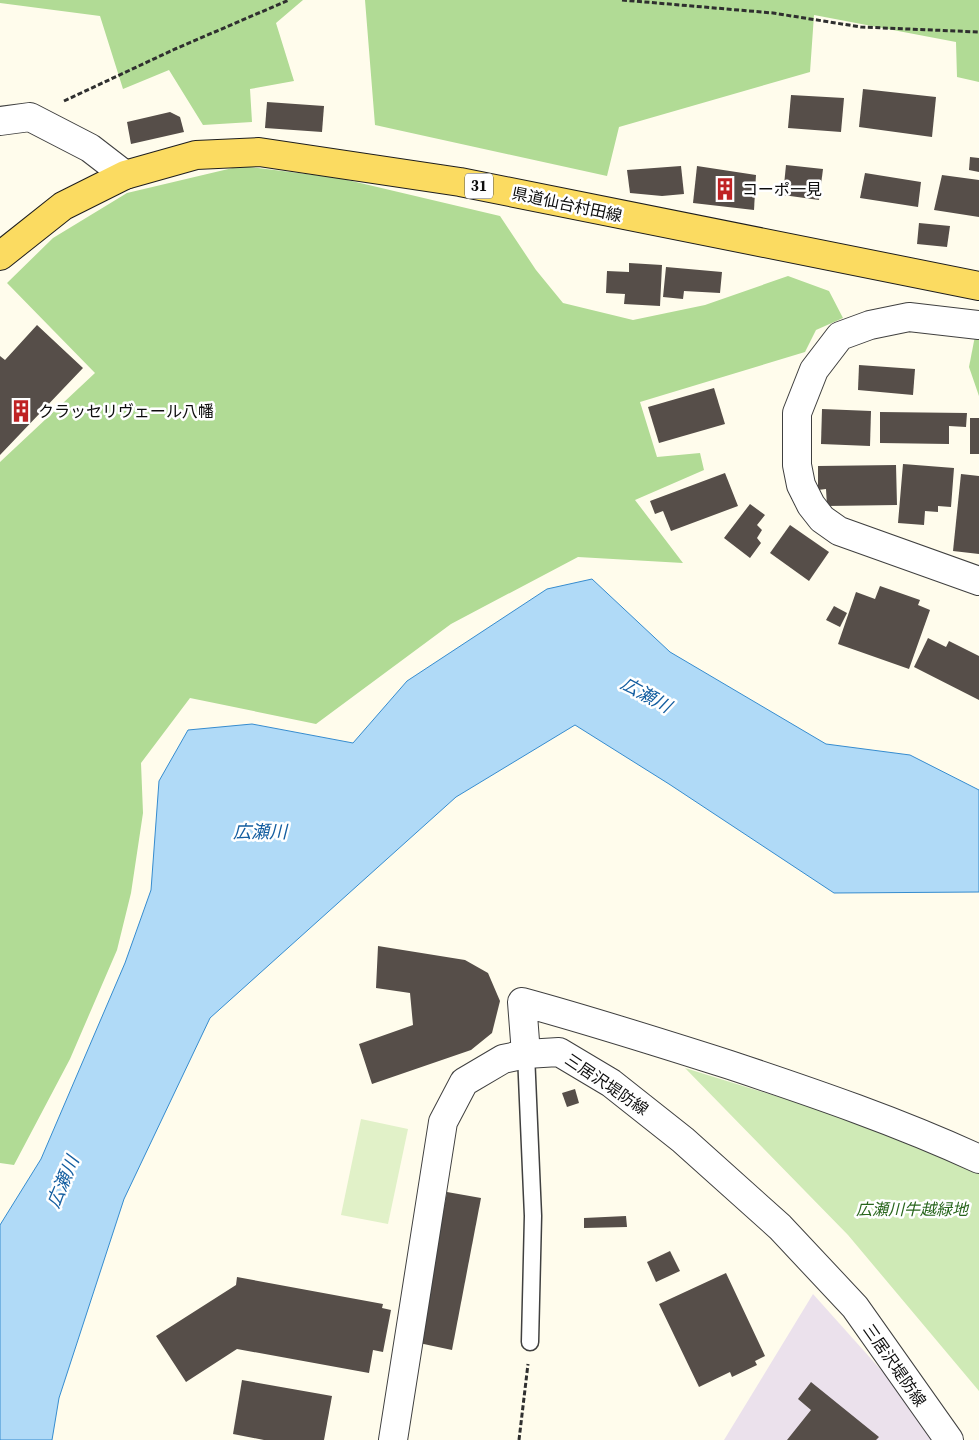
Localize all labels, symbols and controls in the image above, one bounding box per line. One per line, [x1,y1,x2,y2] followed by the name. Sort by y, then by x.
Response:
[465,174,493,198] road number: 31
[712,176,738,202] building icon: コーポ一見
[742,178,822,200] place label: コーポ一見
[510,182,624,226] street label: 県道仙台村田線
[8,398,34,424] building icon: クラッセリヴェール八幡
[38,400,214,422] place label: クラッセリヴェール八幡
[617,671,678,720] water label: 広瀬川
[233,819,289,844] water label: 広瀬川
[561,1048,653,1120] street label: 三居沢堤防線
[40,1150,85,1212] water label: 広瀬川
[856,1198,970,1220] park label: 広瀬川牛越緑地
[858,1319,932,1411] street label: 三居沢堤防線

